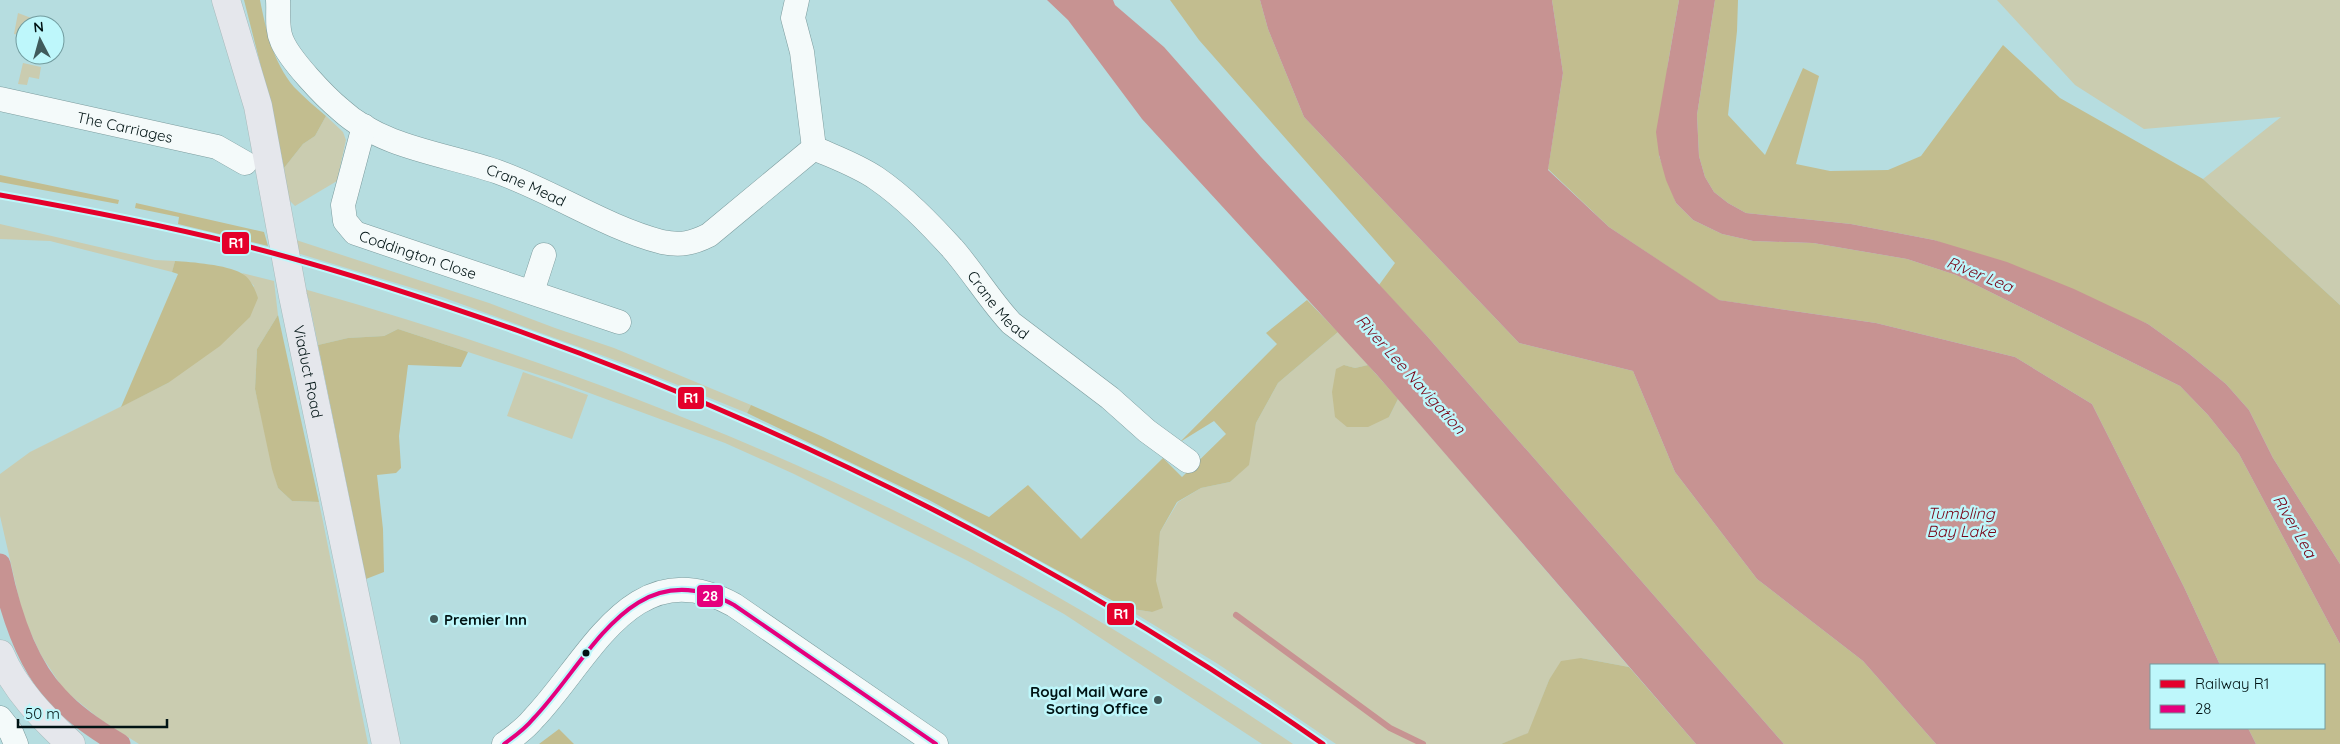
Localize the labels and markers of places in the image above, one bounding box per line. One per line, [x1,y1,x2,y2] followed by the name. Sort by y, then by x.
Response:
[444,610,527,629] place label: Premier Inn
[428,613,440,625] marker: Premier Inn
[581,648,591,658] unlabelled marker
[1030,682,1148,718] place label: Royal Mail Ware Sorting Office
[1152,694,1164,706] marker: Royal Mail Ware Sorting Office

